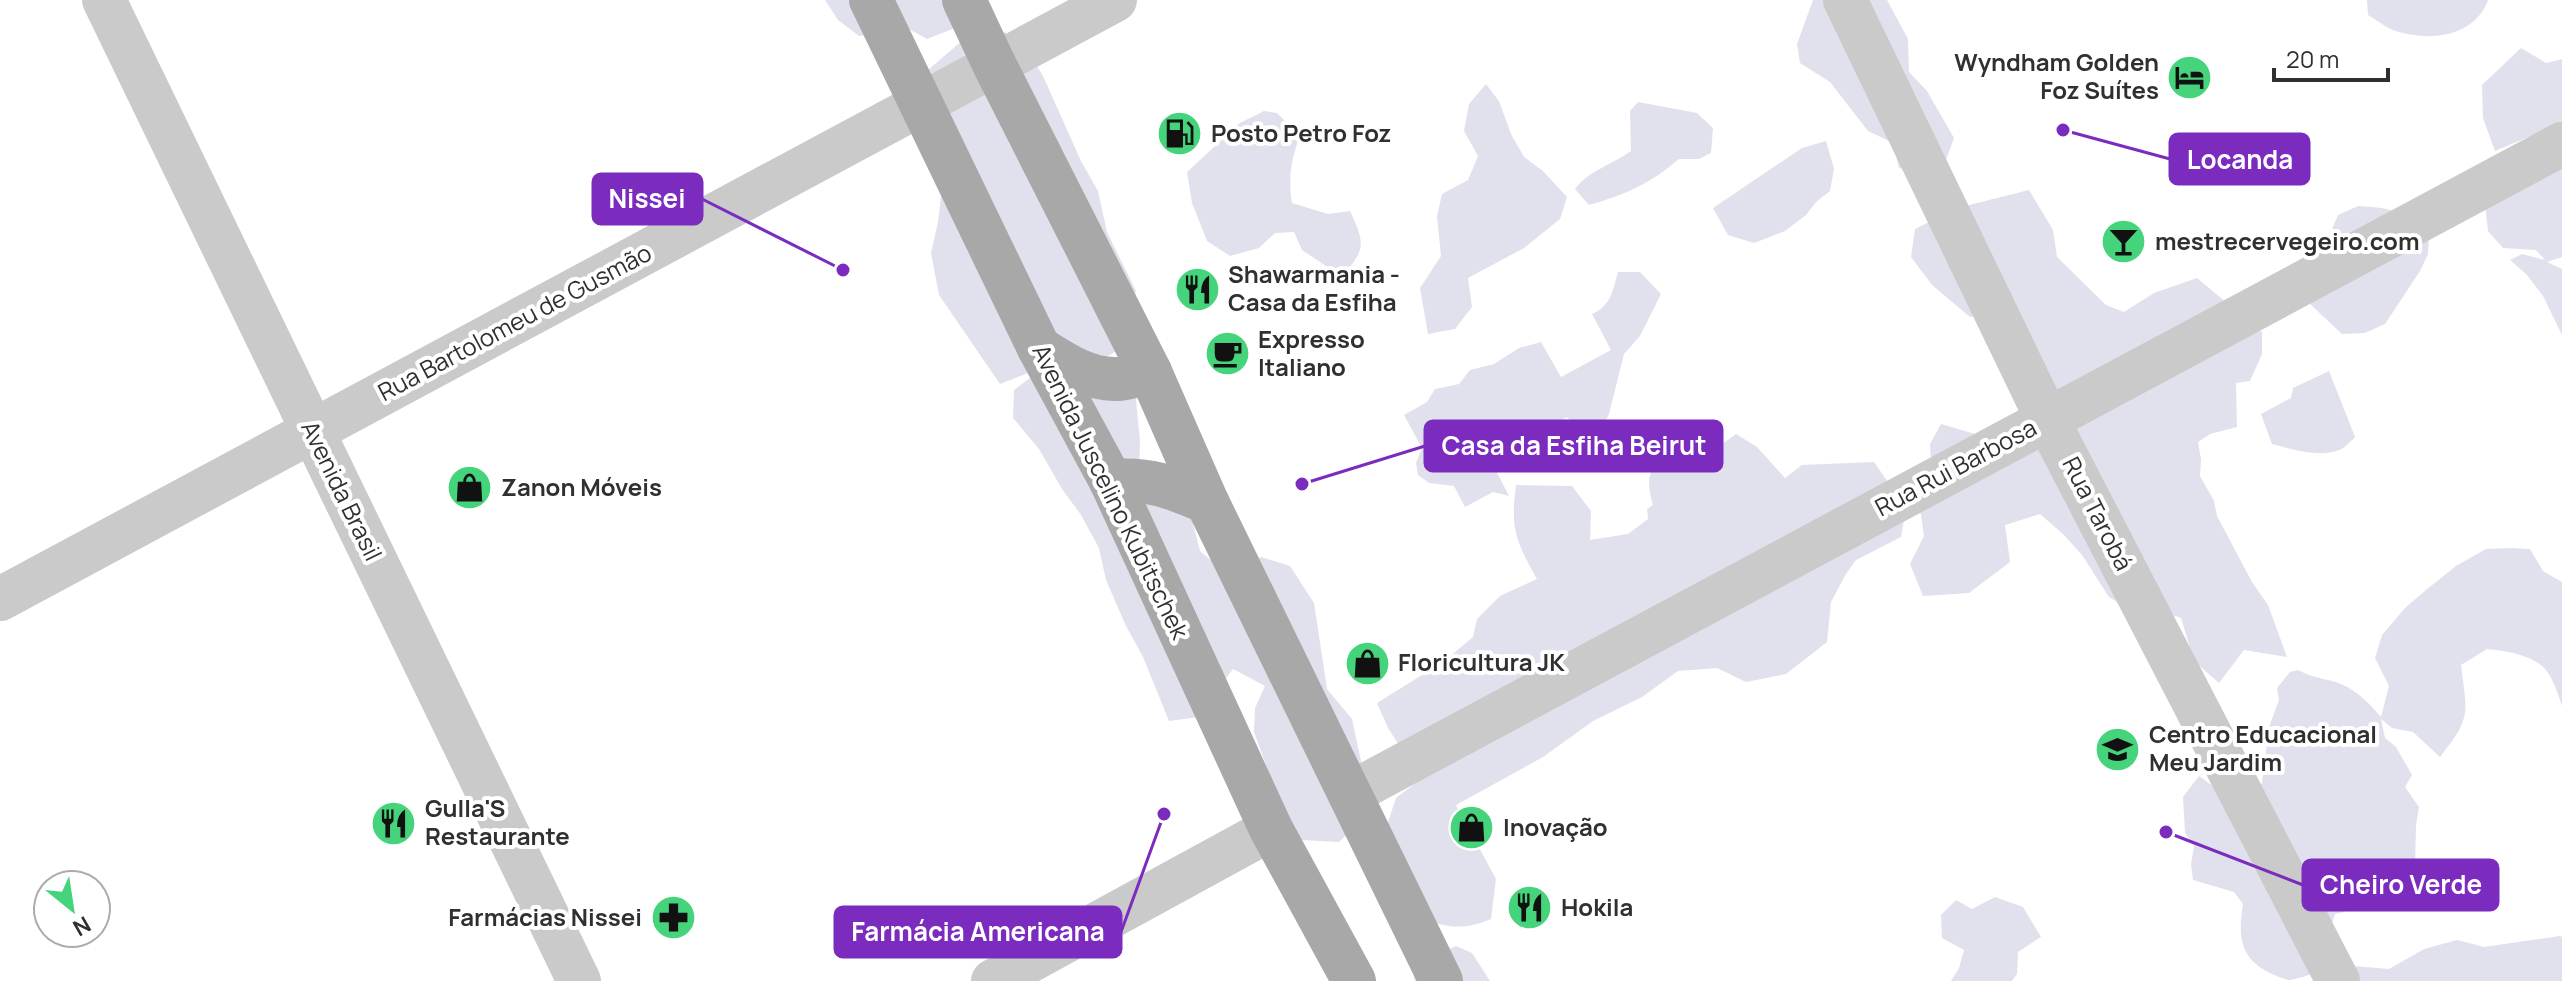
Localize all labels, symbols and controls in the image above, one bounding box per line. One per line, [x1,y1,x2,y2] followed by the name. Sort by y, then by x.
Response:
[2274,32,2388,82] scale bar
[2286,42,2339,75] text: 20 m
[1954,45,2159,106] place label: Wyndham Golden Foz Suítes
[2166,53,2214,101] hotel icon: Wyndham Golden Foz Suítes
[1156,110,1204,158] fuel station icon: Posto Petro Foz
[1211,116,1391,149] place label: Posto Petro Foz
[2170,134,2309,184] callout: Locanda
[2187,141,2293,177] text: Locanda
[593,174,702,224] callout: Nissei
[608,180,686,216] text: Nissei
[2100,218,2148,266] bar icon: mestrecervegeiro.com
[2155,224,2420,257] place label: mestrecervegeiro.com
[372,235,657,408] street label: Rua Bartolomeu de Gusmão
[1228,257,1400,318] place label: Shawarmania - Casa da Esfiha
[1173,265,1221,313] restaurant icon: Shawarmania - Casa da Esfiha
[1258,322,1365,383] place label: Expresso Italiano
[1203,330,1251,378] cafe icon: Expresso Italiano
[1025,338,1198,645] street label: Avenida Juscelino Kubitschek
[1869,410,2042,523] street label: Rua Rui Barbosa
[294,415,390,566] street label: Avenida Brasil
[1425,421,1722,471] callout: Casa da Esfiha Beirut
[1441,427,1707,463] text: Casa da Esfiha Beirut
[2056,451,2141,576] street label: Rua Tarobá
[446,464,494,512] shop icon: Zanon Móveis
[501,470,662,503] place label: Zanon Móveis
[1343,639,1391,687] shop icon: Floricultura JK
[1398,645,1565,678] place label: Floricultura JK
[2149,717,2377,778] place label: Centro Educacional Meu Jardim
[2094,725,2142,773] school or university icon: Centro Educacional Meu Jardim
[425,791,570,852] place label: Gulla'S Restaurante
[370,799,418,847] restaurant icon: Gulla'S Restaurante
[1448,804,1496,852] shop icon: Inovação
[1503,810,1608,843] place label: Inovação
[2303,860,2498,910] callout: Cheiro Verde
[2320,866,2482,902] text: Cheiro Verde
[32,869,112,949] north arrow
[1506,884,1554,932] restaurant icon: Hokila
[1561,890,1633,923] place label: Hokila
[649,894,697,942] pharmacy icon: Farmácias Nissei
[448,900,642,933] place label: Farmácias Nissei
[835,907,1121,957] callout: Farmácia Americana
[68,909,96,943] text: N
[851,913,1105,949] text: Farmácia Americana

